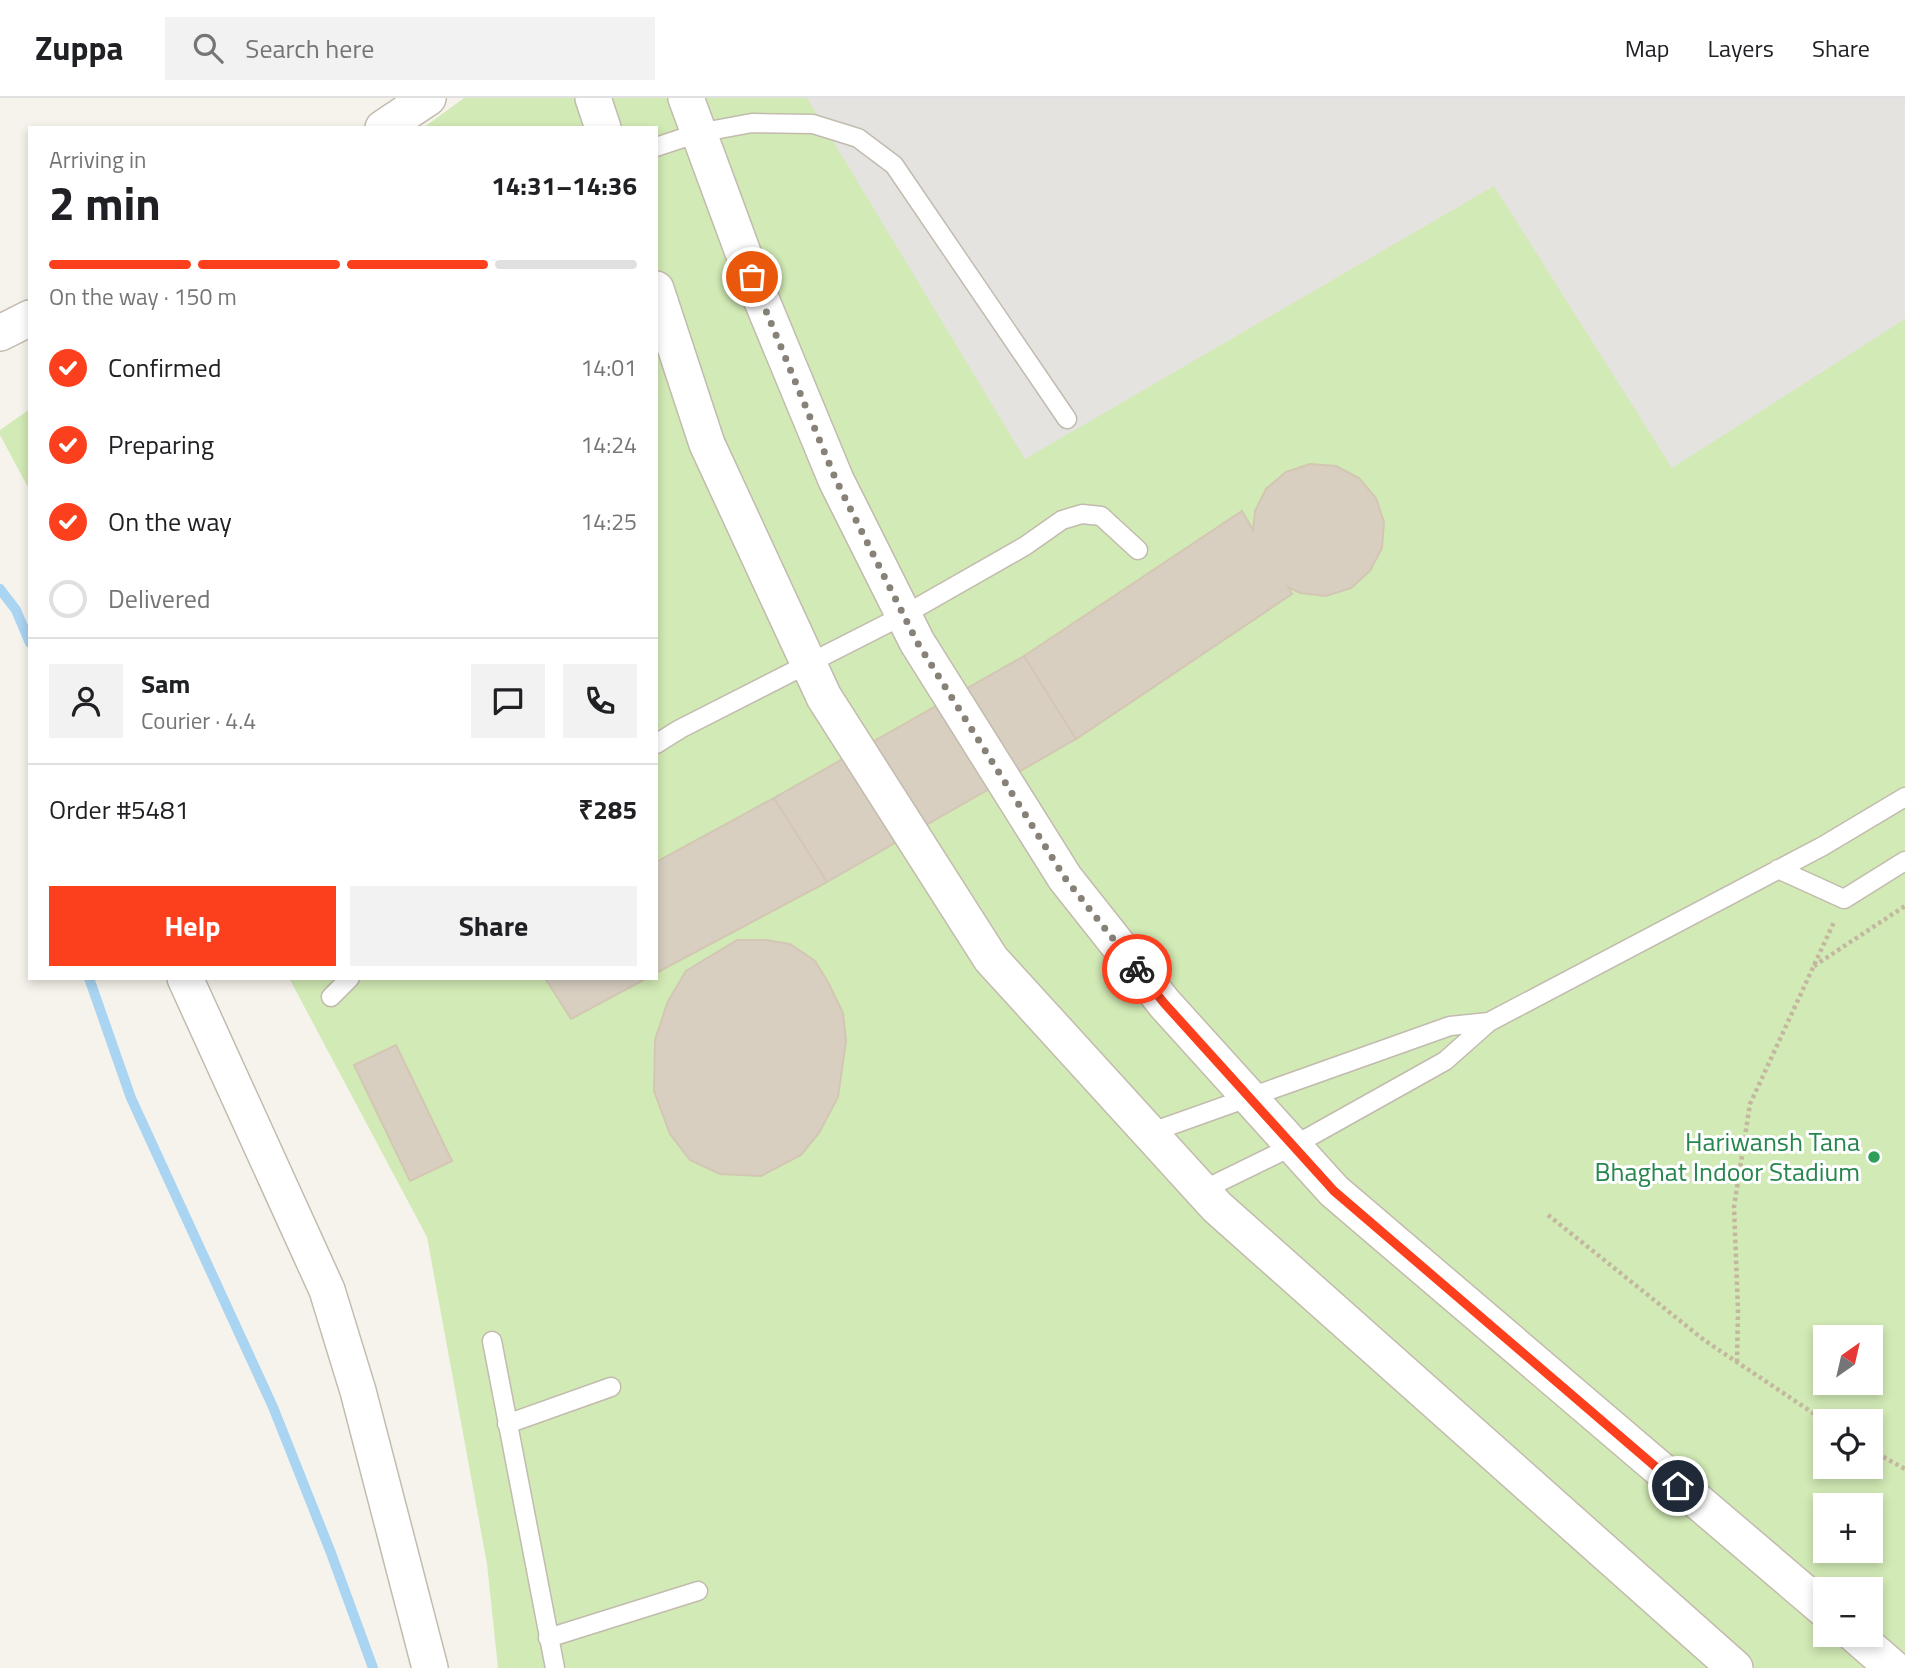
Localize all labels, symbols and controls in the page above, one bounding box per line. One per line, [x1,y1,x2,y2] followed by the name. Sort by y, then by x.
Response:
[165,17,655,80] search box
[35,23,123,73] text: Zuppa
[189,29,227,67] icon: search
[245,29,374,68] text: Search here
[1625,30,1670,66] text: Map
[1708,30,1774,66] text: Layers
[1812,30,1870,66] text: Share
[49,142,146,177] text: Arriving in
[491,166,637,205] text: 14:31–14:36
[49,168,161,238] text: 2 min
[722,247,782,307] pin
[733,258,771,296] icon: bag
[49,279,237,314] text: On the way · 150 m
[108,348,222,387] text: Confirmed
[49,349,87,387] icon: check
[580,350,637,385] text: 14:01
[108,425,214,464] text: Preparing
[49,426,87,464] icon: check
[580,427,637,462] text: 14:24
[108,502,232,541] text: On the way
[49,503,87,541] icon: check
[580,504,637,539] text: 14:25
[108,579,211,618] text: Delivered
[49,664,123,738] button: person
[141,664,190,703] text: Sam
[471,664,545,738] button: chat
[563,664,637,738] button: phone
[141,703,256,738] text: Courier · 4.4
[49,790,189,829] text: Order #5481
[578,790,637,829] text: ₹285
[49,886,336,966] button: Help
[350,886,637,966] button: Share
[1102,934,1172,1004] courier
[1118,950,1156,988] icon: bike
[1595,1122,1860,1191] place label: Hariwansh Tana Bhaghat Indoor Stadium
[1866,1149,1882,1165] marker: Hariwansh Tana Bhaghat Indoor Stadium
[1813,1325,1883,1395] north arrow
[1813,1325,1883,1647] map controls
[1813,1409,1883,1479] button: locate
[1648,1456,1708,1516] pin
[1659,1467,1697,1505] icon: home
[1813,1493,1883,1563] button: +
[1813,1577,1883,1647] button: −

